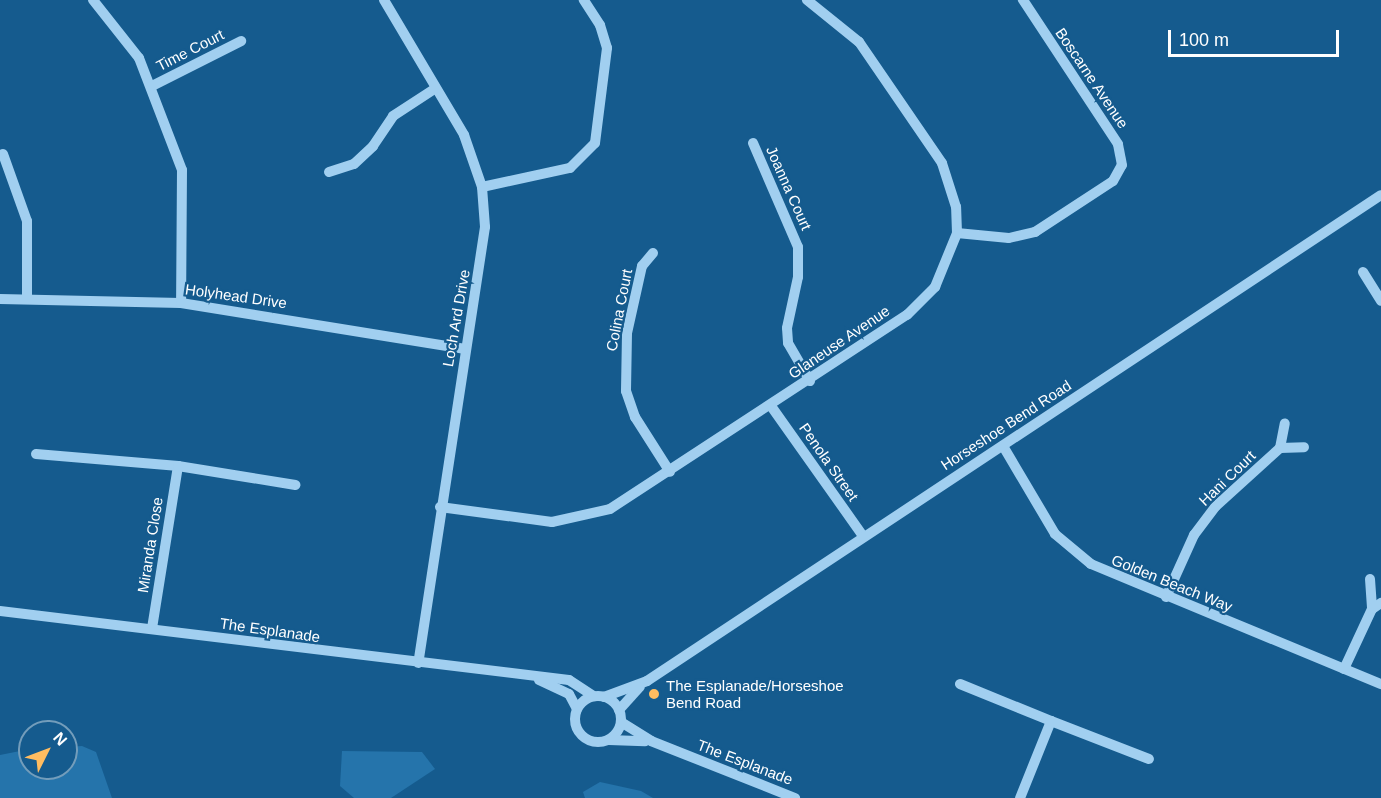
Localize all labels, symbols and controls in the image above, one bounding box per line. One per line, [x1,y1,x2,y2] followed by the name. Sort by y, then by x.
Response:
[1171,18,1342,56] scale bar
[1052,24,1132,132] street label: Boscarne Avenue
[153,25,227,75] street label: Time Court
[1179,30,1229,50] text: 100 m
[762,143,816,233] street label: Joanna Court
[602,267,636,353] street label: Colina Court
[439,268,473,368] street label: Loch Ard Drive
[184,280,288,312] street label: Holyhead Drive
[785,301,893,383] street label: Glaneuse Avenue
[937,376,1075,474] street label: Horseshoe Bend Road
[796,420,862,504] street label: Penola Street
[1195,447,1259,509] street label: Hani Court
[134,496,166,594] street label: Miranda Close
[1109,551,1235,615] street label: Golden Beach Way
[219,614,321,646] street label: The Esplanade
[666,676,844,711] place label: The Esplanade/Horseshoe Bend Road
[647,687,661,701] marker: The Esplanade/Horseshoe Bend Road
[18,720,78,780] north arrow
[50,729,70,749] text: N
[695,736,795,788] street label: The Esplanade

